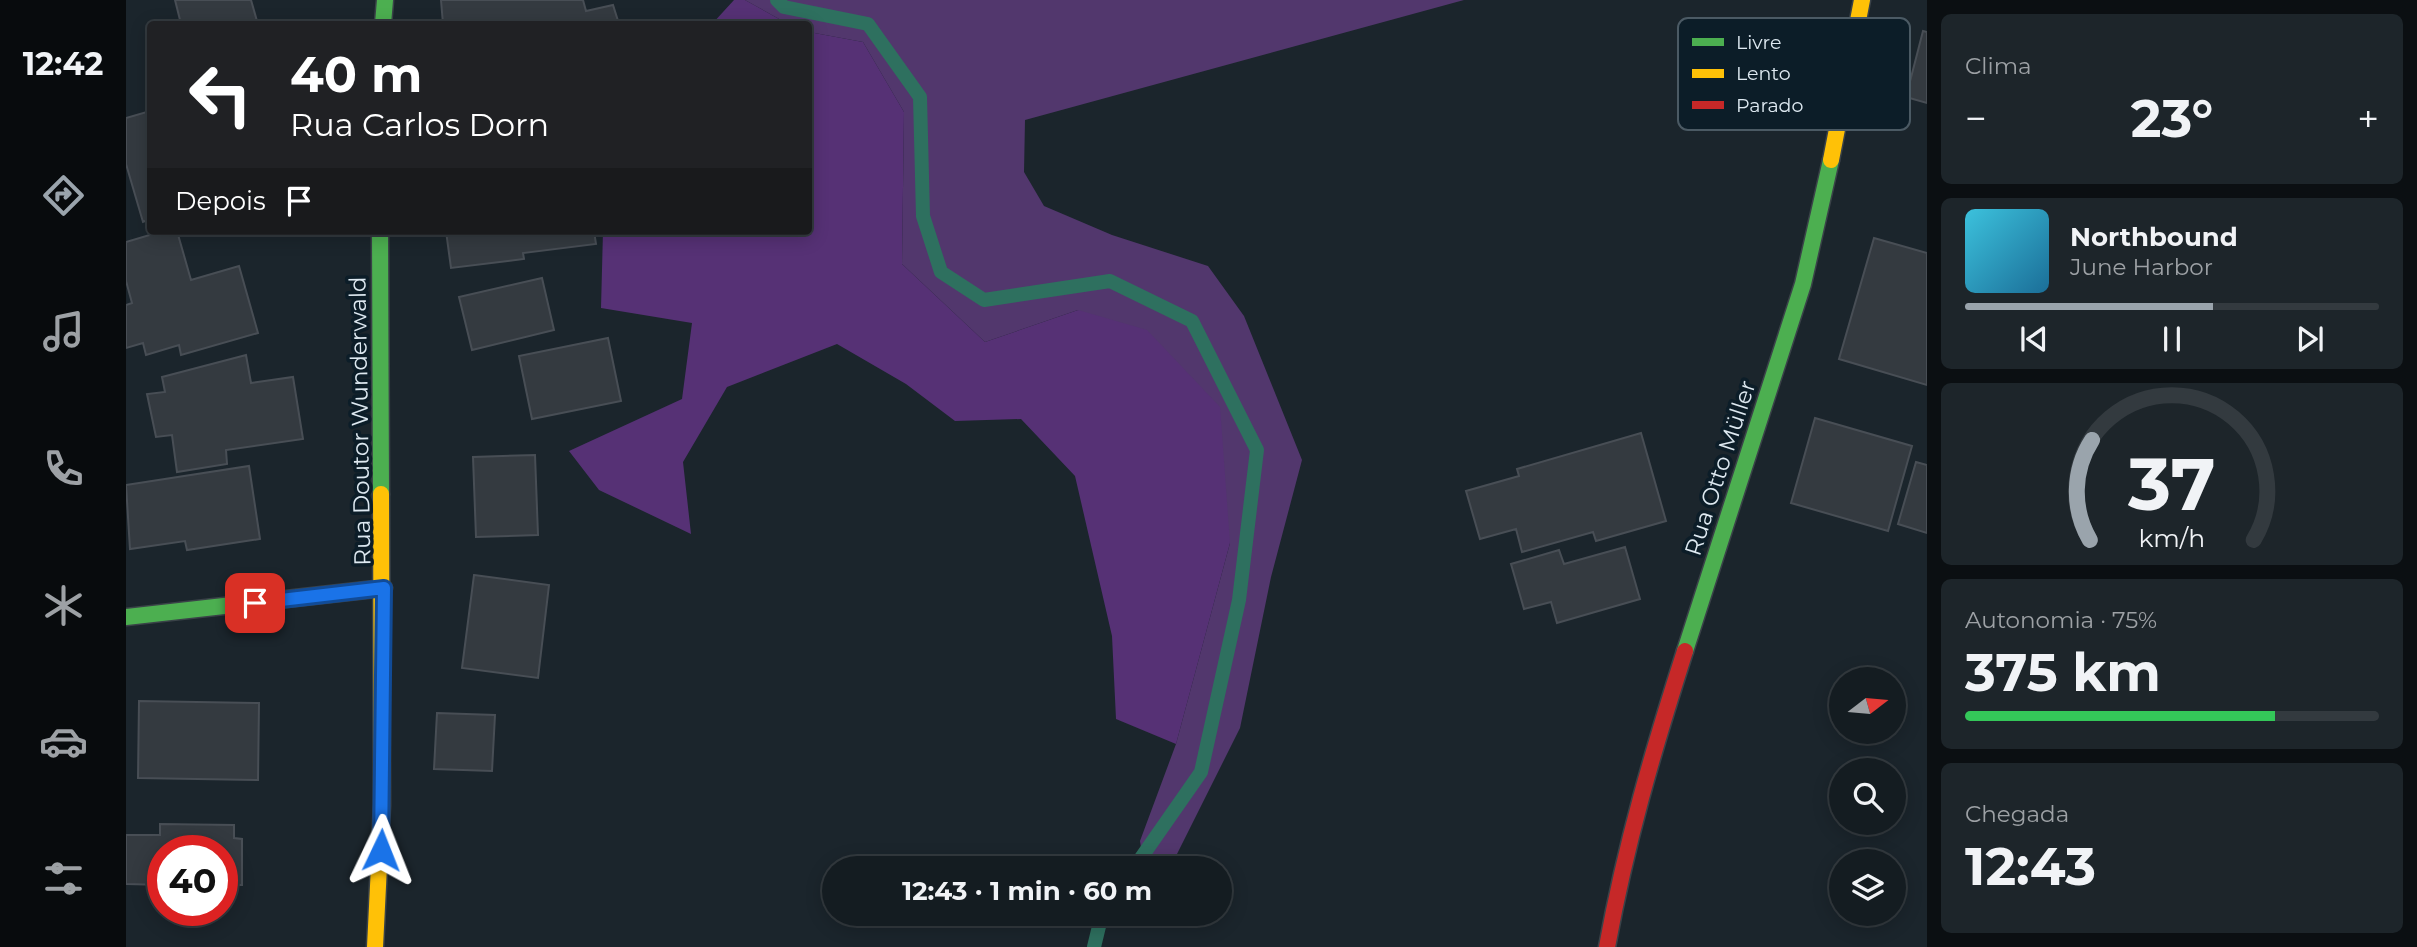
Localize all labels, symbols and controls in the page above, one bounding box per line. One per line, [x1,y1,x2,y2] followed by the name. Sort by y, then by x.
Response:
[1678,18,1910,130] legend
[1736,31,1781,54] text: Livre
[23,44,103,83] text: 12:42
[290,45,422,104] text: 40 m
[175,49,266,140] icon: left
[1965,52,2032,80] text: Clima
[1736,62,1791,85] text: Lento
[2131,87,2213,150] text: 23°
[1736,94,1804,117] text: Parado
[1965,95,1987,142] text: −
[2357,95,2379,142] text: +
[290,105,549,144] text: Rua Carlos Dorn
[39,171,88,220] icon: directions
[280,182,318,220] icon: arrive
[175,185,266,217] text: Depois
[2070,221,2238,253] text: Northbound
[2070,253,2213,281] text: June Harbor
[343,276,377,566] street label: Rua Doutor Wunderwald
[39,307,88,356] icon: music
[2015,320,2053,358] icon: previous
[2153,320,2191,358] icon: pause
[2291,320,2329,358] icon: next
[1679,377,1761,559] street label: Rua Otto Müller
[2127,440,2216,528] text: 37
[39,444,88,493] icon: phone
[2139,522,2205,552] text: km/h
[225,573,285,633] pin
[39,581,88,630] icon: climate
[236,584,274,622] icon: arrive
[1965,606,2157,634] text: Autonomia · 75%
[1965,641,2161,704] text: 375 km
[1829,667,1906,744] north arrow
[1829,667,1906,926] map controls
[39,717,88,766] icon: car
[1829,758,1906,835] button: search
[1965,800,2069,828] text: Chegada
[344,813,418,887] position arrow
[147,835,238,926] speed limit sign: 40
[1965,835,2096,898] text: 12:43
[1829,849,1906,926] button: layers
[39,854,88,903] icon: filters
[902,875,1152,907] text: 12:43 · 1 min · 60 m

